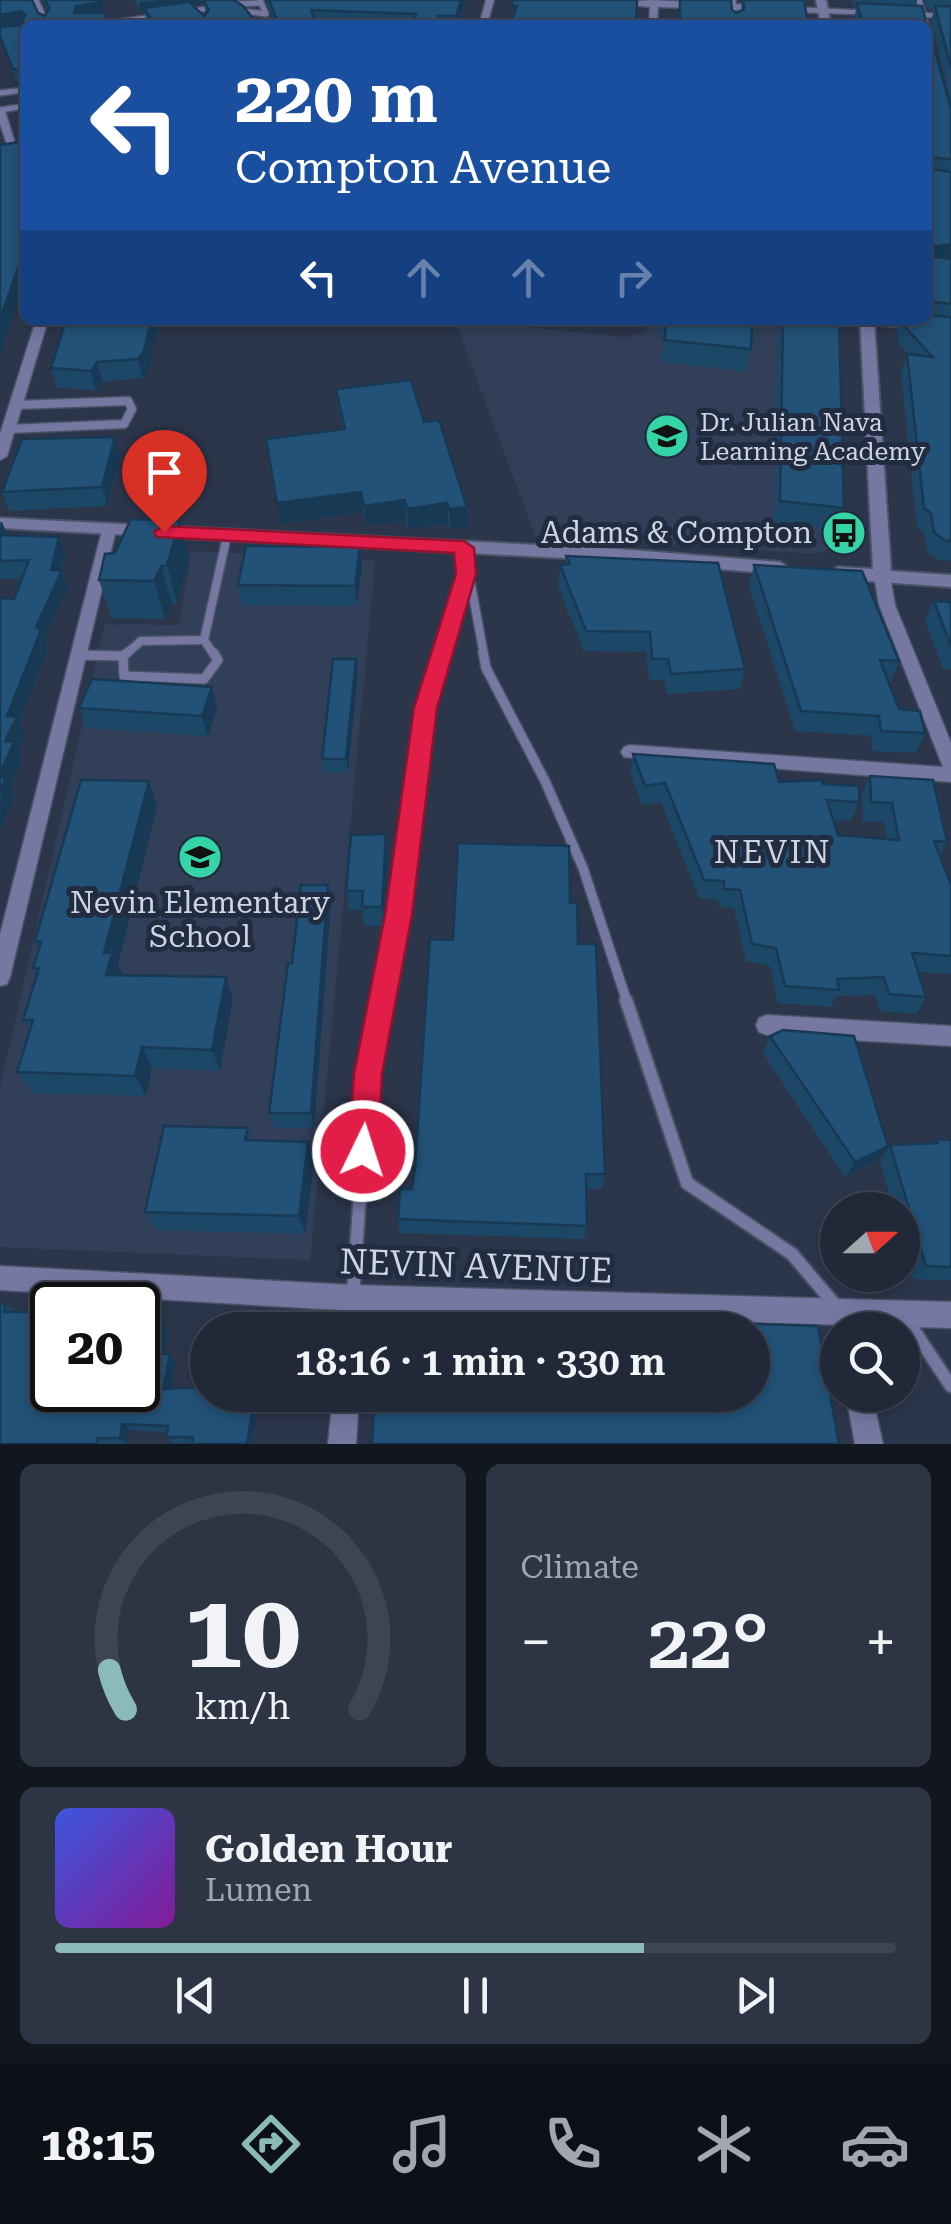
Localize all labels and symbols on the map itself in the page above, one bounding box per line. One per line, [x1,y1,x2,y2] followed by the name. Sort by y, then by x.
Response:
[700,408,926,466] place label: Dr. Julian Nava Learning Academy
[644,413,690,459] school or university icon: Dr. Julian Nava Learning Academy
[122,430,207,533] pin
[821,510,867,556] bus stop icon: Adams & Compton
[541,515,812,550] place label: Adams & Compton
[714,833,832,871] district label: NEVIN
[177,834,223,880] school or university icon: Nevin Elementary School
[70,885,330,954] place label: Nevin Elementary School
[311,1099,415,1203] position arrow
[820,1192,920,1292] north arrow
[339,1241,613,1292] street label: NEVIN AVENUE
[30,1282,160,1412] speed limit sign: 20

